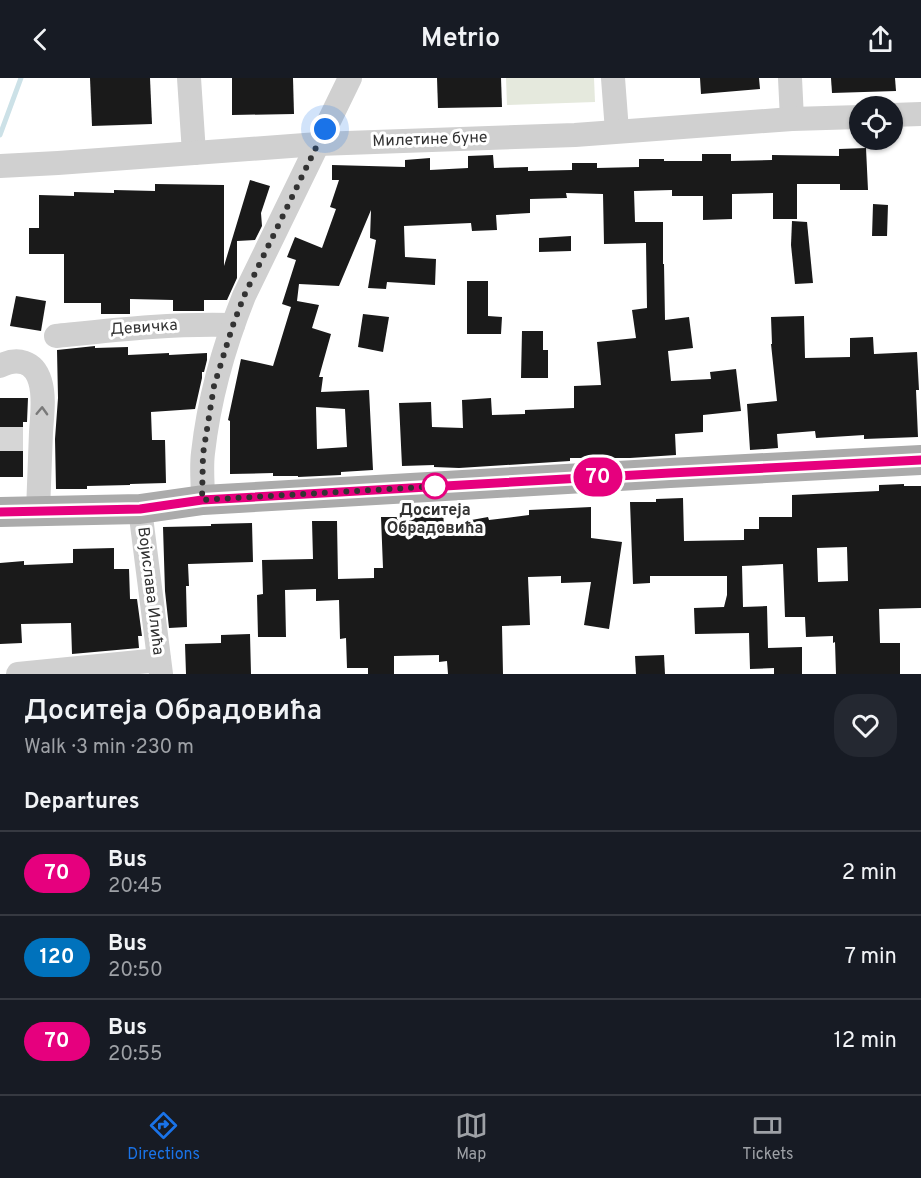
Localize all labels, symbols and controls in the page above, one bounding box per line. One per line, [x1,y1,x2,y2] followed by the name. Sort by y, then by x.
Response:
[421,22,500,56] text: Metrio
[24,23,57,56] icon: back
[864,23,897,56] icon: share
[849,96,903,150] map controls
[849,96,903,150] button: locate
[310,114,340,144] your location
[372,128,488,152] street label: Милетине буне
[110,316,178,340] street label: Девичка
[35,406,48,415] one-way arrow
[571,458,625,496] line badge: 70
[585,464,611,491] text: 70
[422,473,448,499] marker: Доситеја Обрадовића
[387,501,483,539] place label: Доситеја Обрадовића
[132,526,168,656] street label: Војислава Илића
[24,694,322,730] text: Доситеја Обрадовића
[834,694,897,757] button: heart
[24,735,194,761] text: Walk · 3 min · 230 m
[24,789,140,816] text: Departures
[108,847,147,874] text: Bus
[44,860,70,887] text: 70
[842,860,897,887] text: 2 min
[108,874,162,900] text: 20:45
[108,931,147,958] text: Bus
[39,944,75,971] text: 120
[845,944,897,971] text: 7 min
[108,958,163,984] text: 20:50
[108,1015,147,1042] text: Bus
[44,1028,70,1055] text: 70
[834,1028,897,1055] text: 12 min
[108,1042,162,1068] text: 20:55
[127,1109,200,1165] tab: Directions
[455,1109,488,1165] tab: Map
[742,1109,794,1165] tab: Tickets

